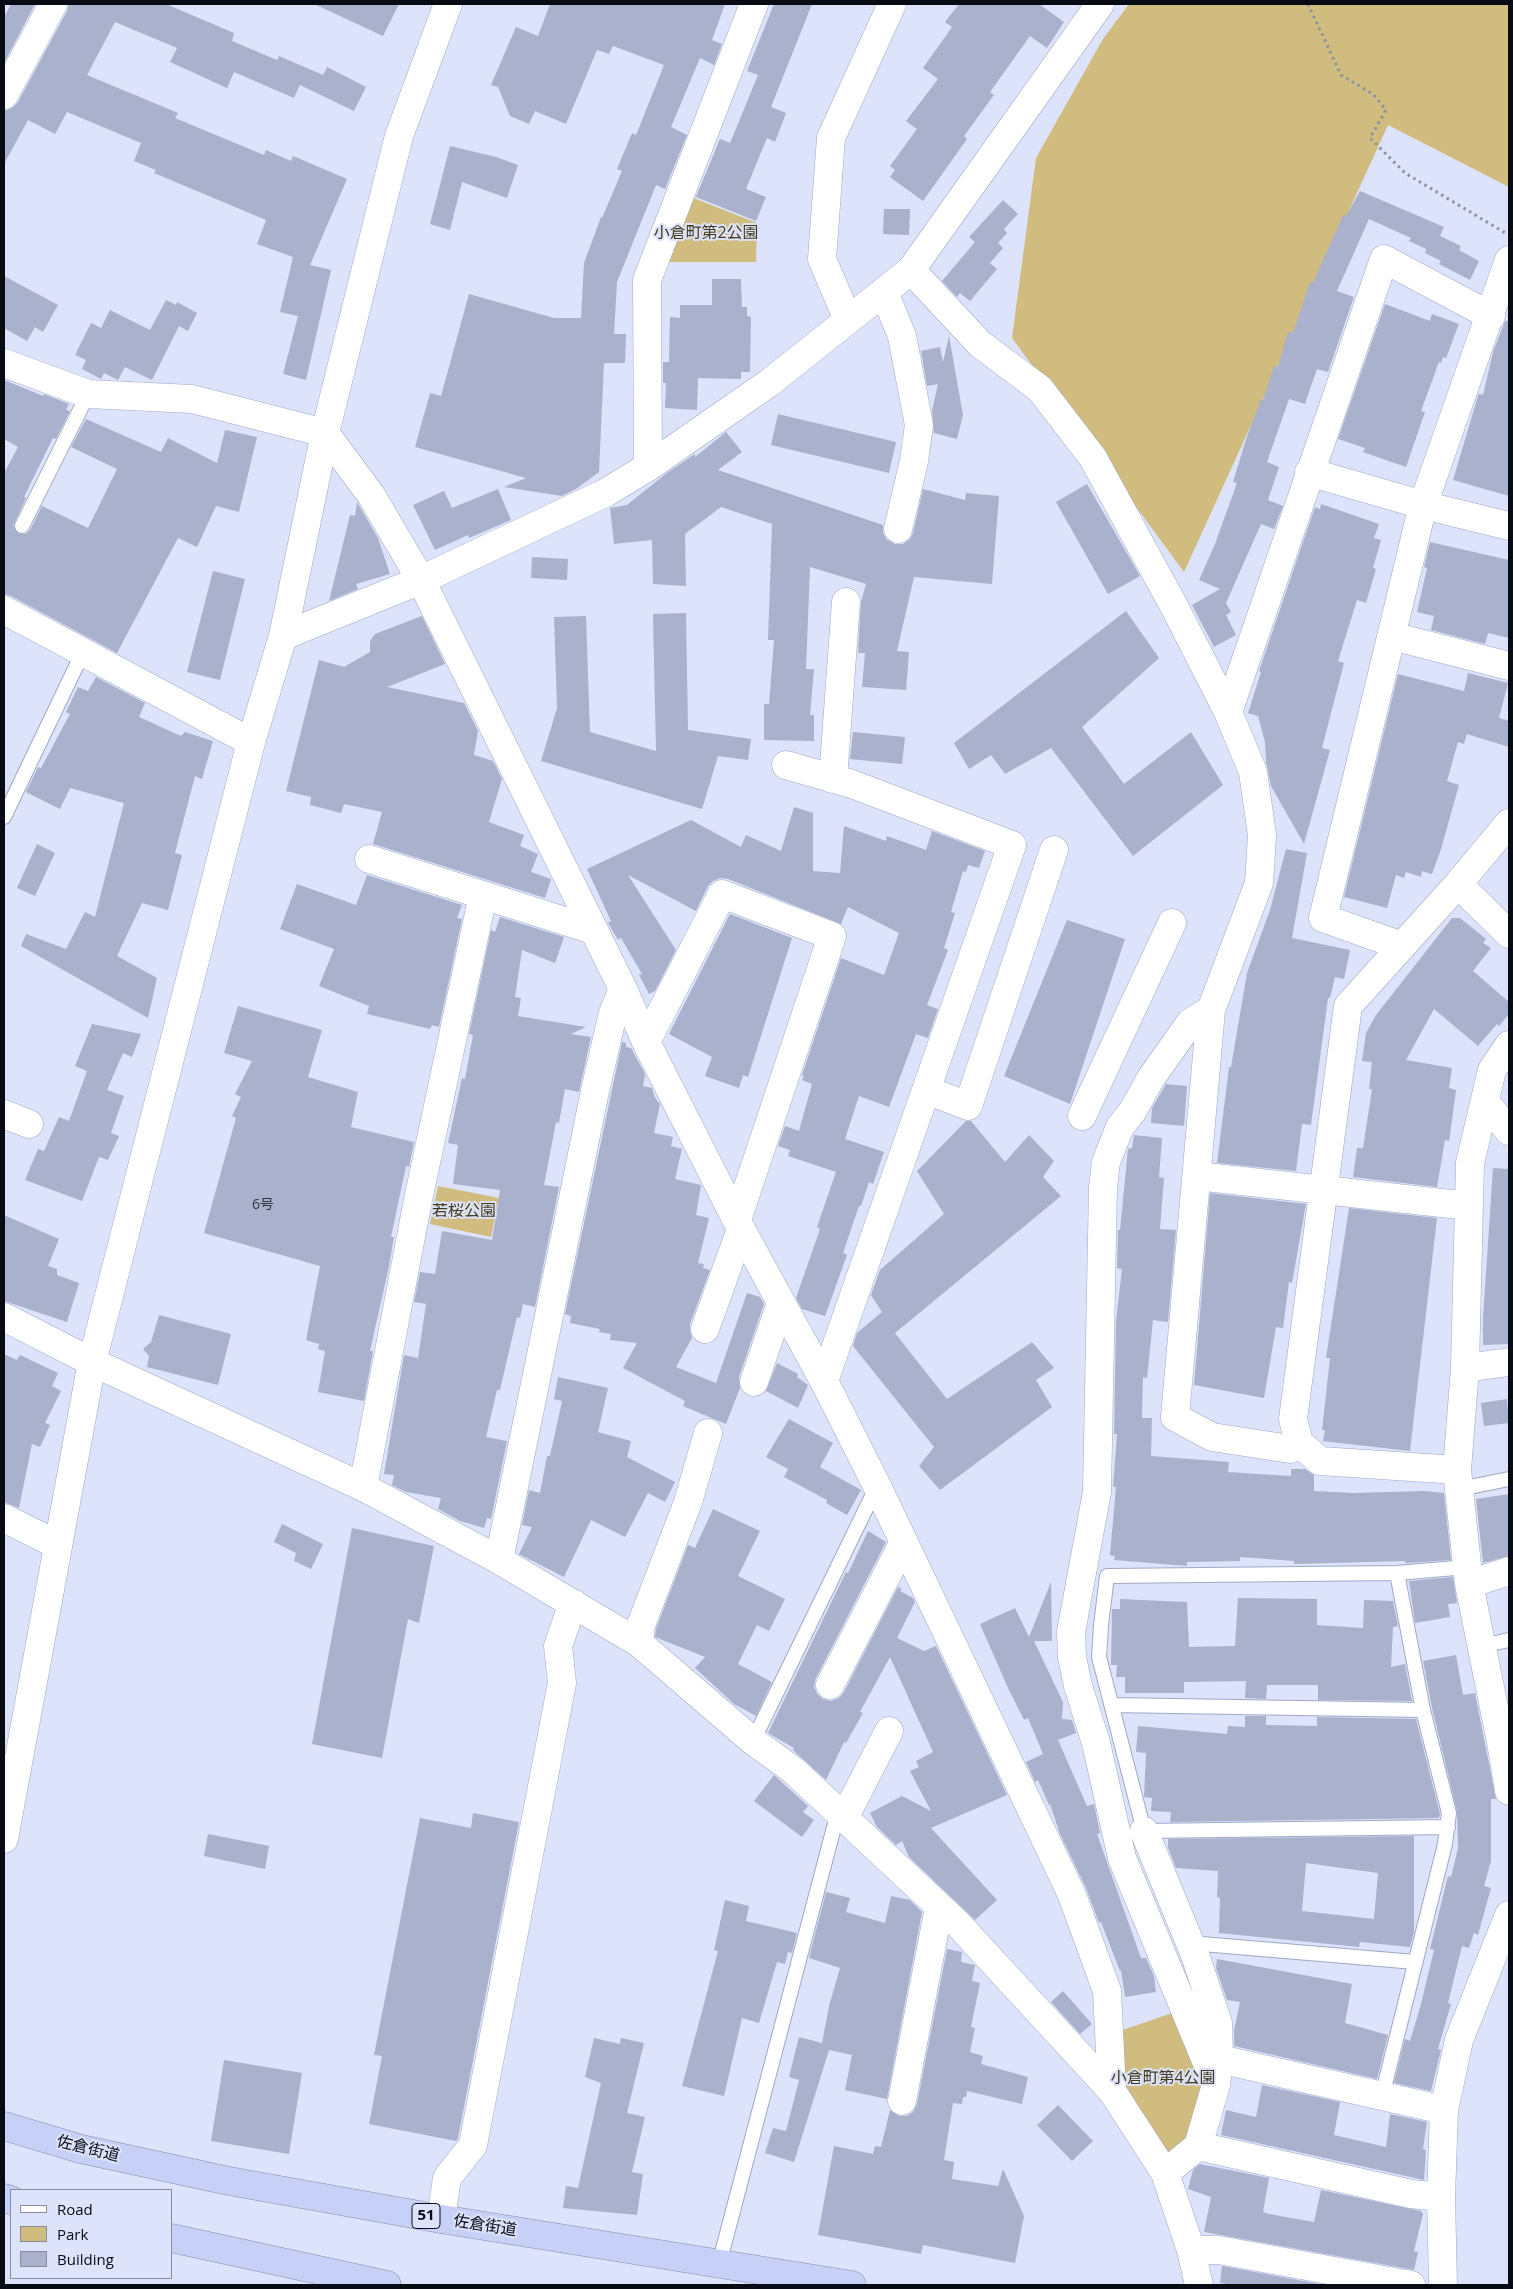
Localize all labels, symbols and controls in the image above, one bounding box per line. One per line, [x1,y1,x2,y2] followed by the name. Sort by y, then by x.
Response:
[653,223,759,243] park label: 小倉町第2公園
[252,1197,274,1213] house number: 6号
[432,1201,496,1221] park label: 若桜公園
[1110,2068,1216,2088] park label: 小倉町第4公園
[55,2132,121,2166] street label: 佐倉街道
[10,2189,172,2279] legend
[57,2199,93,2219] text: Road
[412,2204,440,2228] road number: 51
[452,2212,518,2240] street label: 佐倉街道
[57,2224,88,2244] text: Park
[57,2249,114,2269] text: Building

